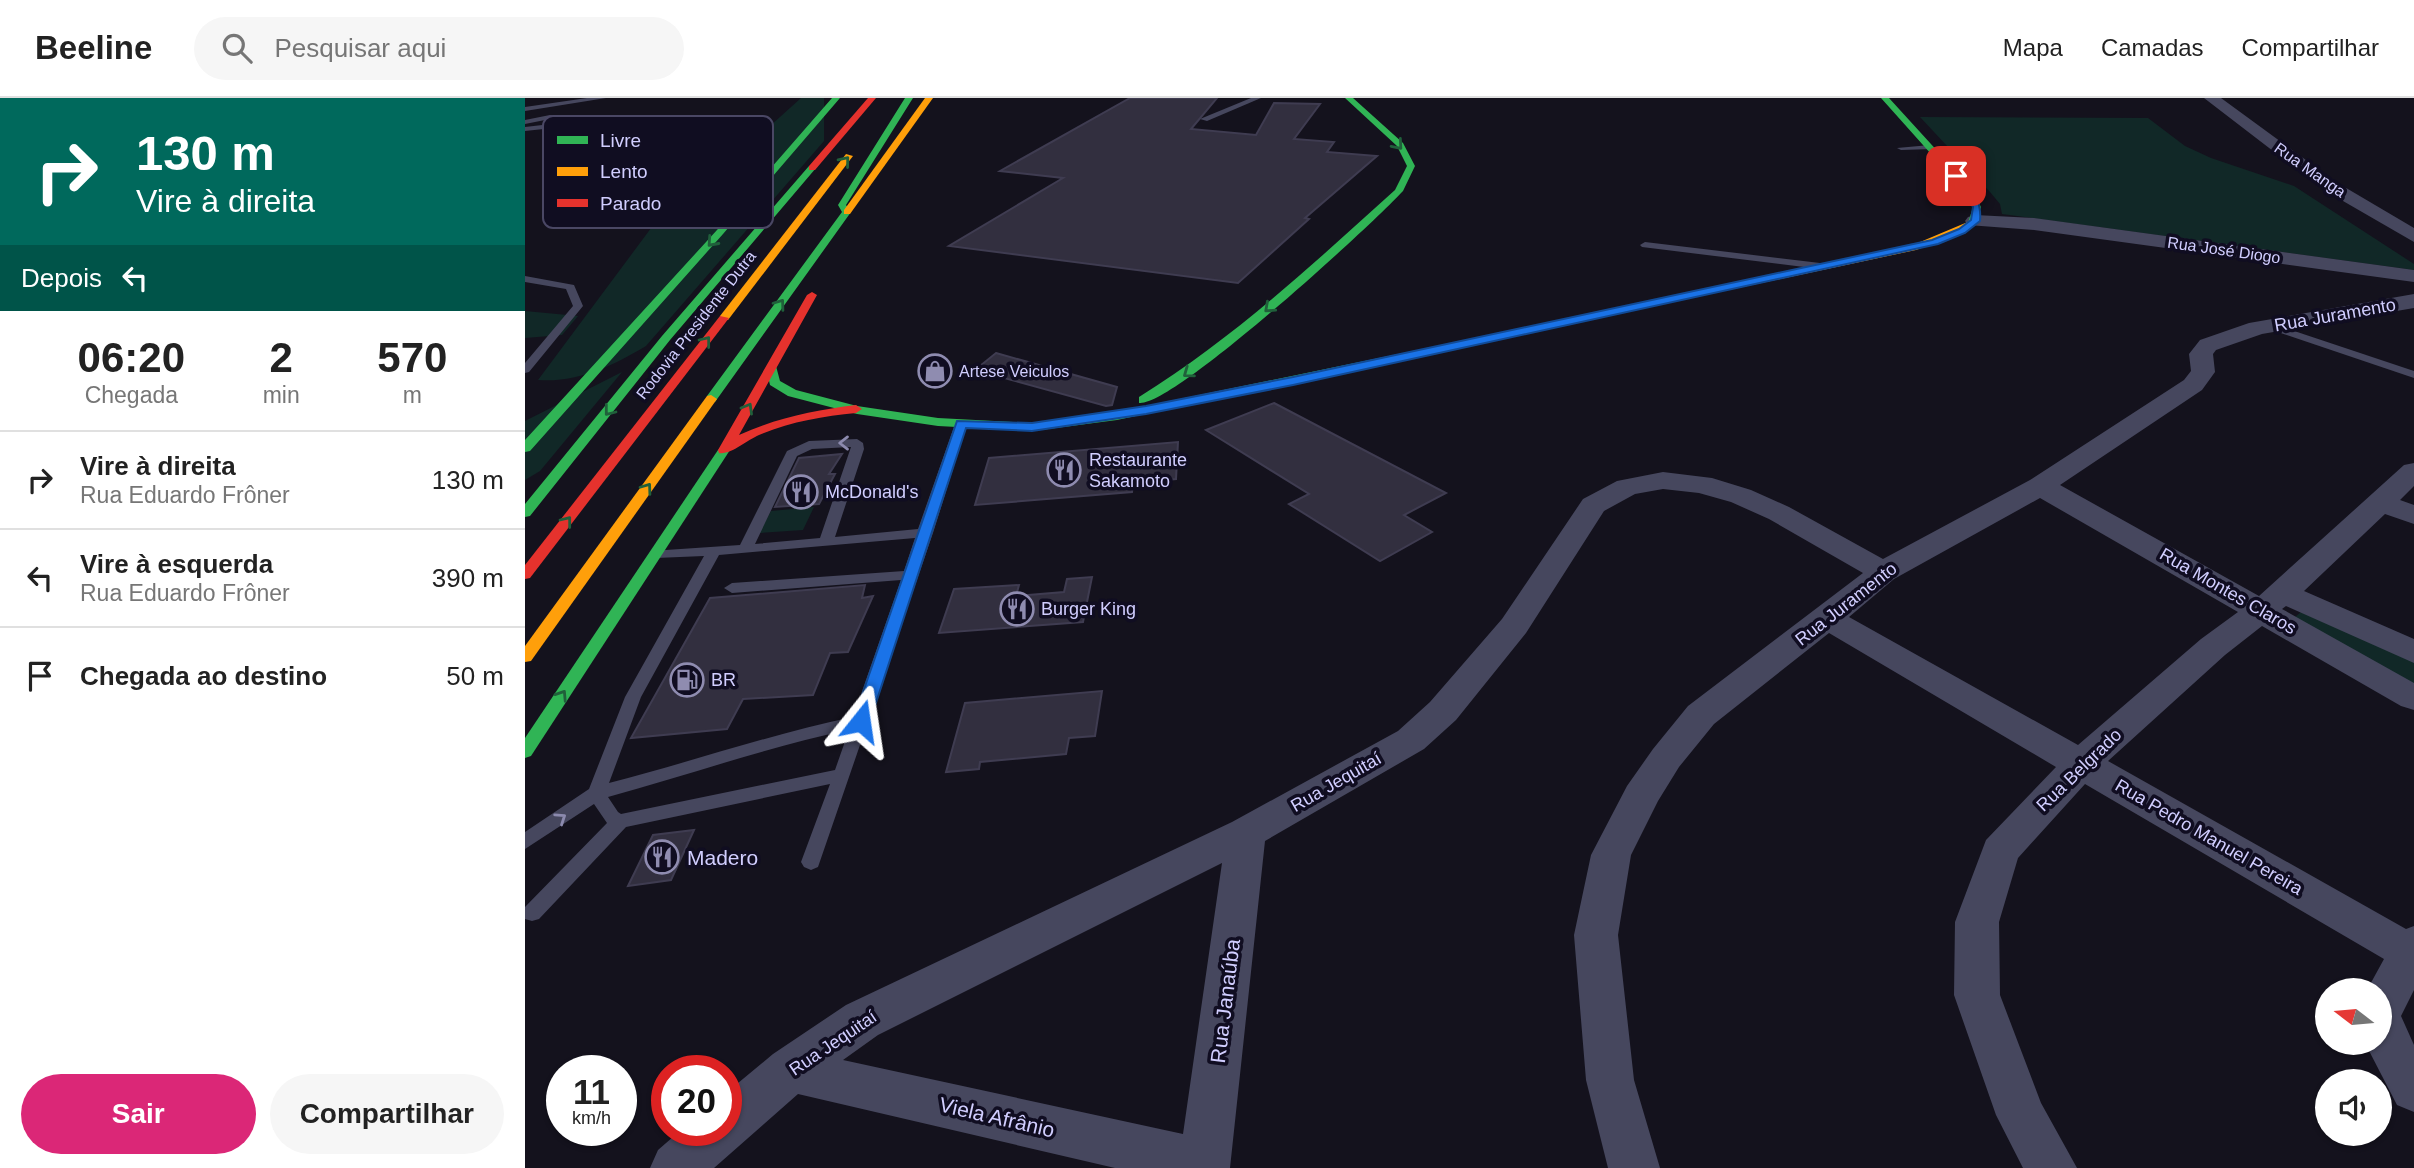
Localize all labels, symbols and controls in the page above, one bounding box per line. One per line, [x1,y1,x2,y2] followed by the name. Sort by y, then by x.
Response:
[194,17,684,80] search box
[35,29,152,66] text: Beeline
[218,29,256,67] icon: search
[274,33,446,63] text: Pesquisar aqui
[2003,34,2063,61] text: Mapa
[2101,34,2204,61] text: Camadas
[2242,34,2379,61] text: Compartilhar
[543,116,773,228] legend
[21,126,112,217] icon: right
[136,126,275,180] text: 130 m
[600,130,641,151] text: Livre
[1390,137,1403,150] one-way arrow
[2271,139,2349,201] street label: Rua Manga
[1926,146,1986,206] pin
[837,156,849,169] one-way arrow
[1937,157,1975,195] icon: arrive
[600,161,648,182] text: Lento
[136,183,315,219] text: Vire à direita
[600,193,661,214] text: Parado
[707,234,720,247] one-way arrow
[2166,234,2282,266] street label: Rua José Diogo
[633,248,759,402] street label: Rodovia Presidente Dutra
[116,259,154,297] icon: left
[21,263,102,293] text: Depois
[2273,294,2397,336] street label: Rua Juramento
[772,299,785,312] one-way arrow
[1264,299,1277,312] one-way arrow
[78,334,185,381] text: 06:20
[269,334,293,381] text: 2
[377,334,447,381] text: 570
[698,336,711,349] one-way arrow
[916,352,954,390] shop icon: Artese Veiculos
[959,363,1069,380] place label: Artese Veiculos
[1183,365,1196,377] one-way arrow
[85,382,178,408] text: Chegada
[263,382,300,408] text: min
[403,382,422,408] text: m
[604,403,617,415] one-way arrow
[740,403,753,416] one-way arrow
[838,435,849,451] one-way arrow
[1089,450,1187,491] place label: Restaurante Sakamoto
[80,451,236,481] text: Vire à direita
[1045,451,1083,489] restaurant icon: Restaurante Sakamoto
[21,461,59,499] icon: right
[432,465,504,495] text: 130 m
[782,473,820,511] restaurant icon: McDonald's
[80,482,290,508] text: Rua Eduardo Frôner
[825,482,918,502] place label: McDonald's
[639,483,651,496] one-way arrow
[558,516,571,529] one-way arrow
[2156,544,2300,638] street label: Rua Montes Claros
[80,549,273,579] text: Vire à esquerda
[1791,558,1901,650] street label: Rua Juramento
[21,559,59,597] icon: left
[432,563,504,593] text: 390 m
[80,580,290,606] text: Rua Eduardo Frôner
[998,590,1036,628] restaurant icon: Burger King
[1041,599,1136,619] place label: Burger King
[21,657,59,695] icon: arrive
[80,661,327,691] text: Chegada ao destino
[446,661,504,691] text: 50 m
[668,661,706,699] fuel station icon: BR
[711,670,736,690] place label: BR
[824,684,898,758] position arrow
[554,690,566,703] one-way arrow
[2032,725,2126,815] street label: Rua Belgrado
[1287,748,1385,816] street label: Rua Jequitaí
[2112,775,2307,899] street label: Rua Pedro Manuel Pereira
[553,814,566,826] one-way arrow
[643,838,681,876] restaurant icon: Madero
[687,846,758,869] place label: Madero
[1206,937,1244,1064] street label: Rua Janaúba
[2315,978,2392,1055] north arrow
[2315,978,2392,1146] map controls
[786,1006,880,1080] street label: Rua Jequitaí
[651,1055,742,1146] speed limit sign: 20
[2315,1069,2392,1146] button: sound
[573,1072,610,1111] text: 11
[21,1074,256,1154] button: Sair
[270,1074,504,1154] button: Compartilhar
[937,1093,1057,1141] street label: Viela Afrânio
[572,1108,611,1128] text: km/h

